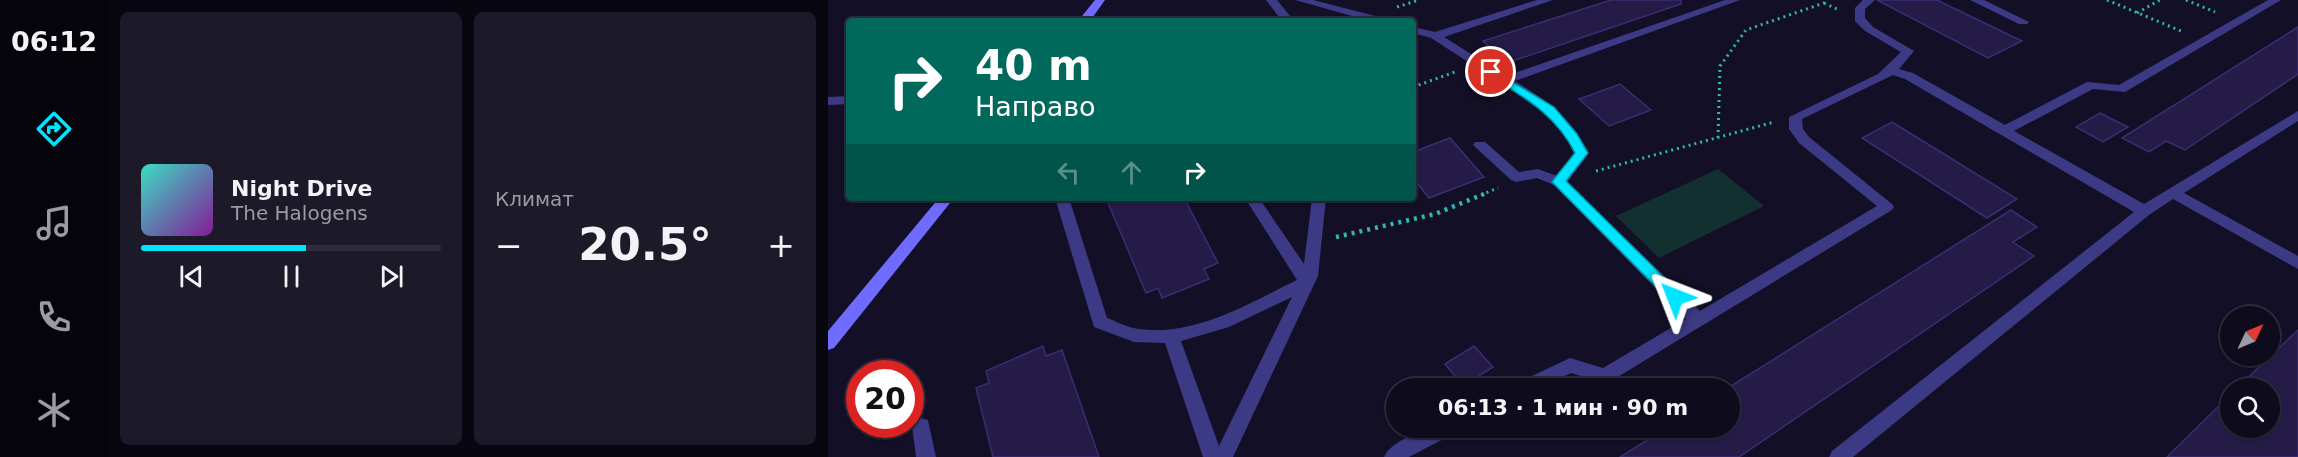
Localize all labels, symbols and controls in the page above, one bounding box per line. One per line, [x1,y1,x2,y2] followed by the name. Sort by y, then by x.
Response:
[11,26,97,57] text: 06:12
[975,41,1092,90] text: 40 m
[876,42,954,120] icon: right
[1465,46,1516,97] pin
[1474,55,1507,88] icon: arrive
[975,91,1096,122] text: Направо
[33,108,75,150] icon: directions
[1052,156,1085,189] icon: left
[1115,156,1148,189] icon: ahead
[1178,156,1211,189] icon: right
[231,176,372,201] text: Night Drive
[495,187,574,211] text: Климат
[231,201,368,225] text: The Halogens
[33,202,75,244] icon: music
[578,218,712,271] text: 20.5°
[495,226,523,265] text: −
[767,226,795,265] text: +
[175,260,208,293] icon: previous
[275,260,308,293] icon: pause
[375,260,408,293] icon: next
[1643,265,1707,329] position arrow
[33,296,75,338] icon: phone
[2220,306,2280,366] north arrow
[2220,306,2280,438] map controls
[846,360,924,438] speed limit sign: 20
[2220,378,2280,438] button: search
[33,389,75,431] icon: climate
[1438,395,1688,420] text: 06:13 · 1 мин · 90 m

